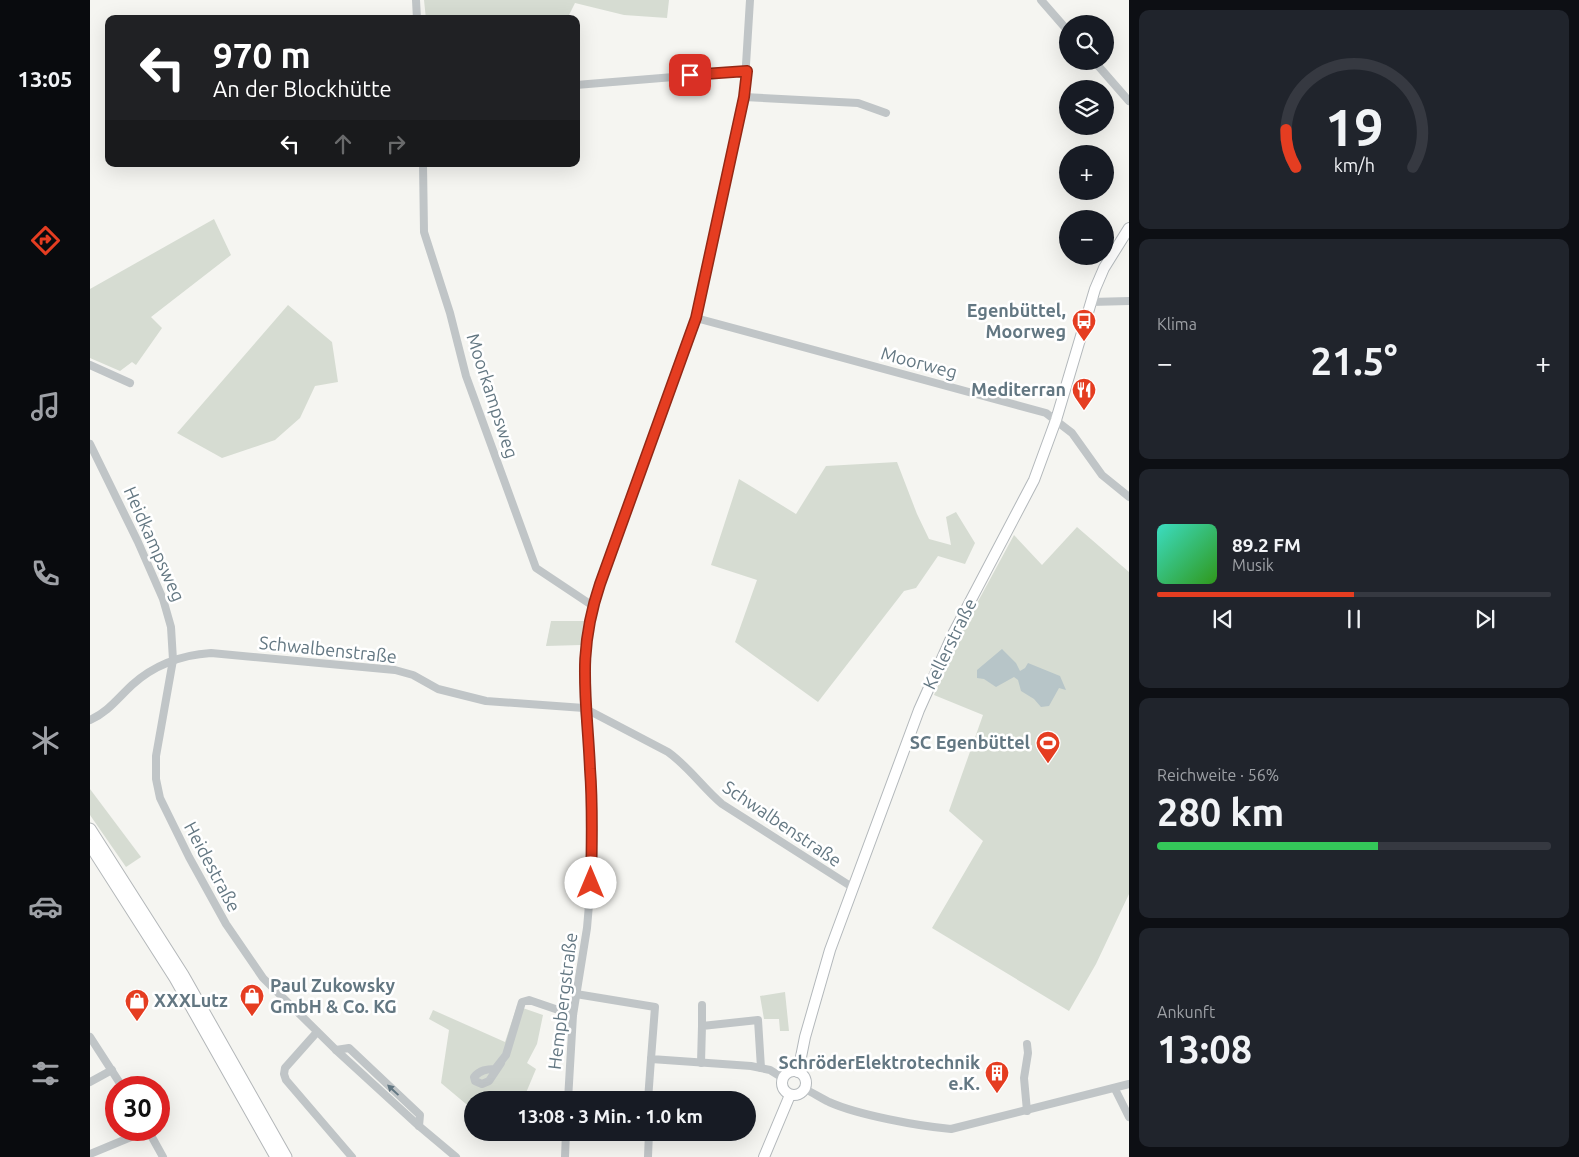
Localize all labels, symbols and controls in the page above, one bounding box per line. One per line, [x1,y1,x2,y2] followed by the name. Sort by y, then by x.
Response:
[1059,15,1114,265] map controls
[1059,15,1114,70] button: search
[130,35,195,100] icon: left
[213,35,311,75] text: 970 m
[669,54,711,96] pin
[676,61,704,89] icon: arrive
[17,66,73,91] text: 13:05
[213,76,392,101] text: An der Blockhütte
[1059,80,1114,135] button: layers
[1325,98,1383,156] text: 19
[276,130,304,158] icon: left
[329,130,357,158] icon: ahead
[382,130,410,158] icon: right
[1059,145,1114,200] button: +
[1333,155,1375,175] text: km/h
[1059,210,1114,265] button: −
[28,223,63,258] icon: directions
[967,300,1066,341] place label: Egenbüttel, Moorweg
[1071,308,1097,342] bus stop icon: Egenbüttel, Moorweg
[1157,315,1197,333] text: Klima
[463,331,523,461] street label: Moorkampsweg
[1310,340,1398,382] text: 21.5°
[879,342,960,382] street label: Moorweg
[1157,347,1173,378] text: −
[1535,347,1551,378] text: +
[1071,377,1097,411] restaurant icon: Mediterran
[971,379,1066,399] place label: Mediterran
[28,389,63,424] icon: music
[121,483,189,604] street label: Heidkampsweg
[1232,534,1301,556] text: 89.2 FM
[28,556,63,591] icon: phone
[1232,556,1274,574] text: Musik
[919,595,980,692] street label: Kellerstraße
[1209,605,1237,633] icon: previous
[1340,605,1368,633] icon: pause
[1471,605,1499,633] icon: next
[258,632,398,666] street label: Schwalbenstraße
[28,723,63,758] icon: climate
[1035,730,1061,764] sports icon: SC Egenbüttel
[910,732,1031,752] place label: SC Egenbüttel
[1157,766,1279,784] text: Reichweite · 56%
[720,776,846,870] street label: Schwalbenstraße
[1157,791,1284,833] text: 280 km
[181,818,245,915] street label: Heidestraße
[564,856,616,908] position arrow
[28,889,63,924] icon: car
[544,931,580,1071] street label: Hempbergstraße
[270,975,397,1016] place label: Paul Zukowsky GmbH & Co. KG
[239,983,265,1017] shop icon: Paul Zukowsky GmbH & Co. KG
[124,988,150,1022] shop icon: XXXLutz
[154,990,228,1010] place label: XXXLutz
[1157,1003,1215,1021] text: Ankunft
[1157,1028,1252,1070] text: 13:08
[779,1052,980,1093] place label: SchröderElektrotechnik e.K.
[28,1056,63,1091] icon: filters
[984,1060,1010,1094] building icon: SchröderElektrotechnik e.K.
[105,1076,170,1141] speed limit sign: 30
[388,1084,400,1096] one-way arrow
[517,1105,703,1127] text: 13:08 · 3 Min. · 1.0 km

